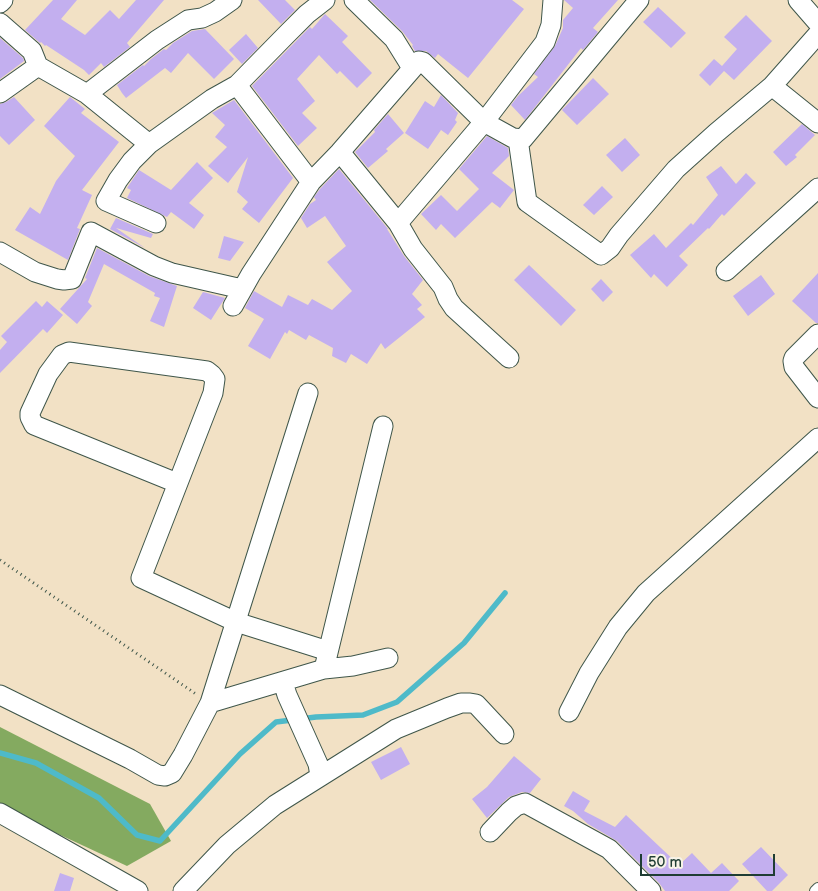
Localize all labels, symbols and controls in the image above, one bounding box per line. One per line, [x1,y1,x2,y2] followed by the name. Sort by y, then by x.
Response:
[643,844,778,876] scale bar
[648,853,682,872] text: 50 m

